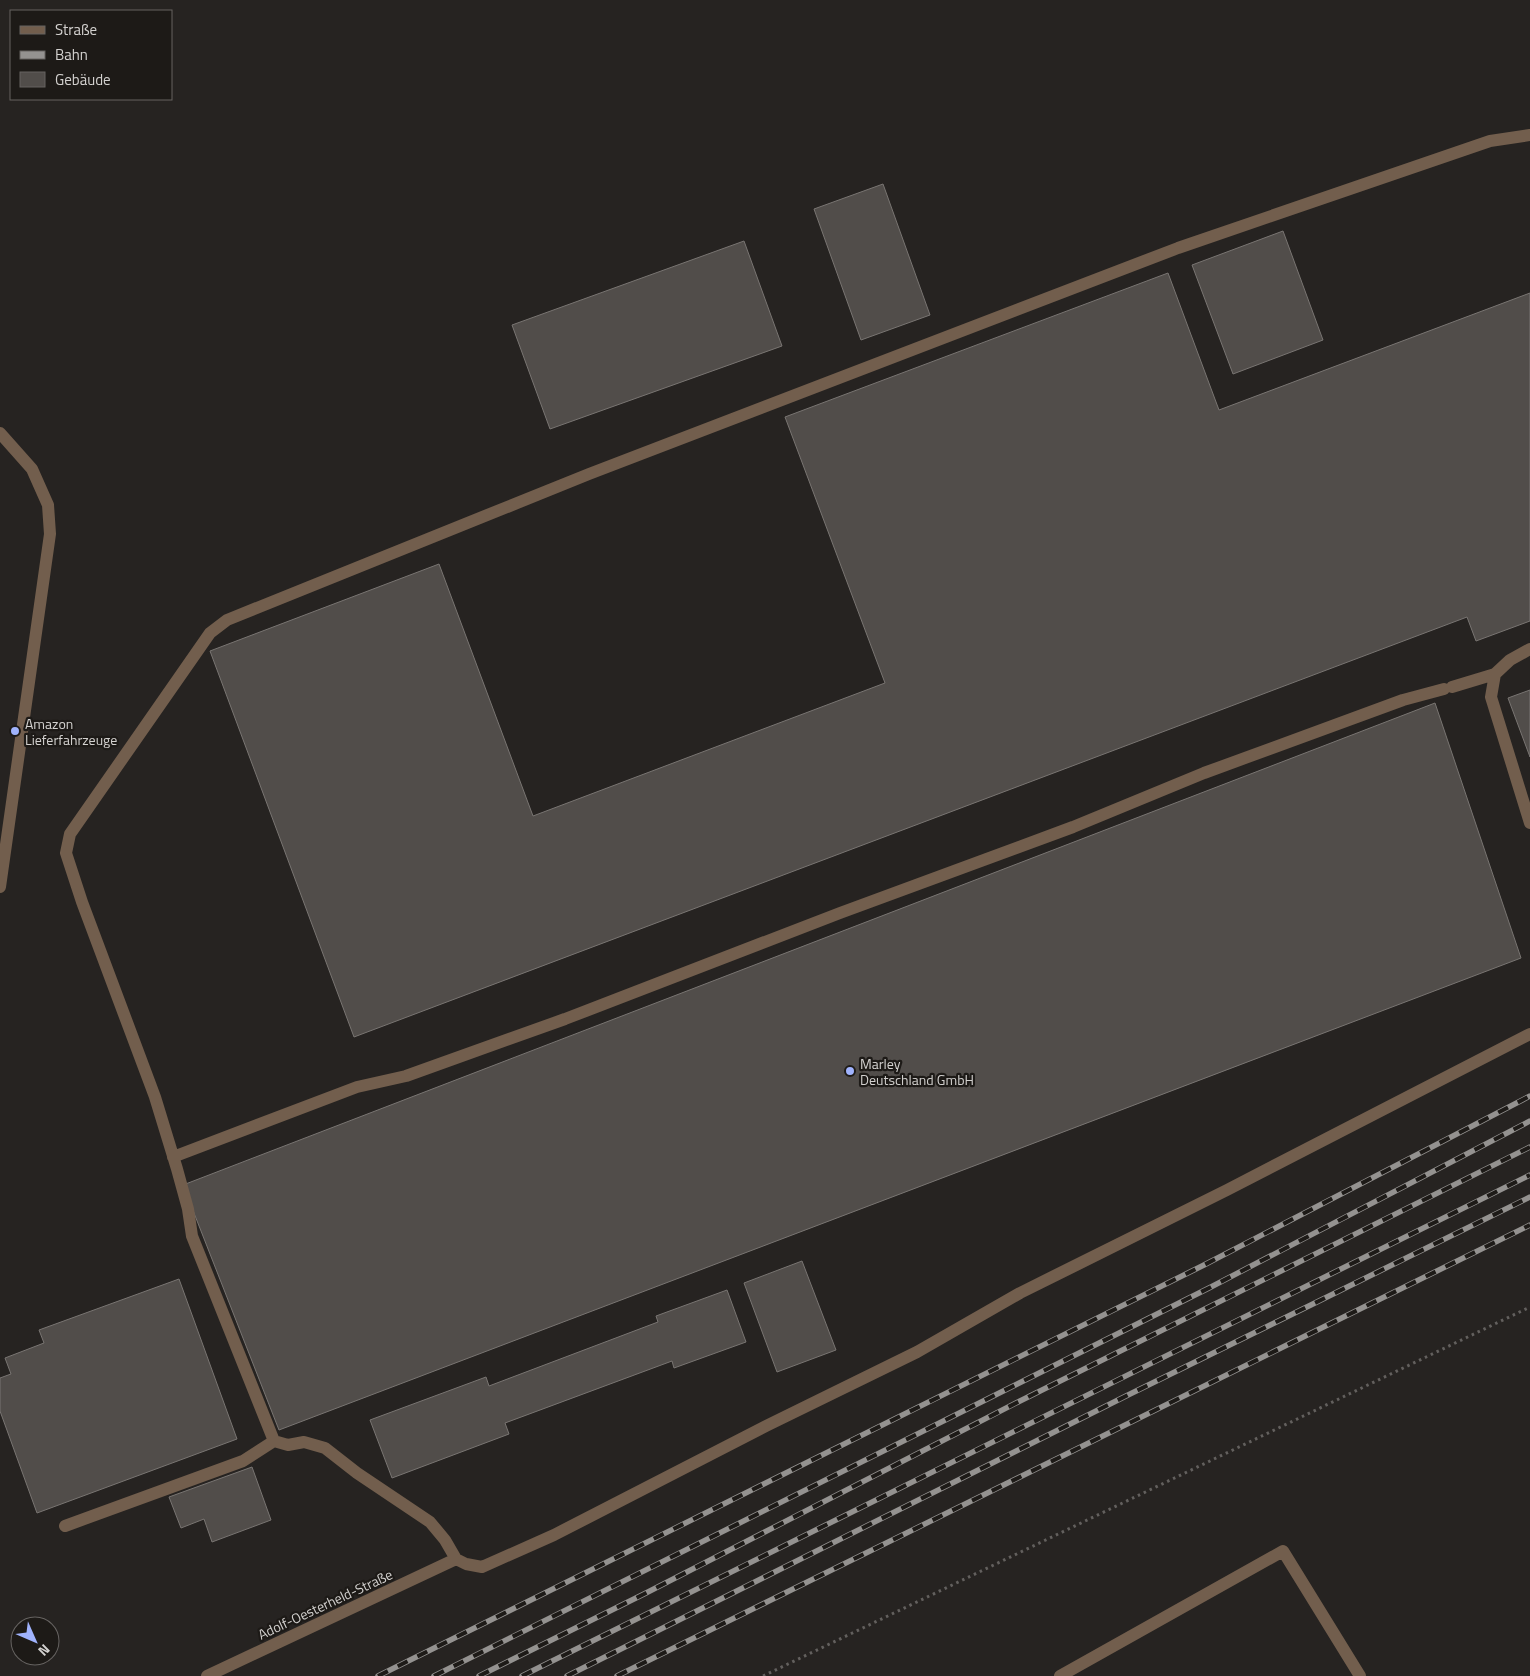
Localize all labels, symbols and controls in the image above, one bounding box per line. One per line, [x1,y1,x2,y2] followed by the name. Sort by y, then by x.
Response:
[10,10,172,100] legend
[55,18,97,41] text: Straße
[55,43,88,66] text: Bahn
[55,68,111,91] text: Gebäude
[25,713,117,750] place label: Amazon Lieferfahrzeuge
[9,725,21,737] marker: Amazon Lieferfahrzeuge
[860,1053,974,1090] place label: Marley Deutschland GmbH
[844,1065,856,1077] marker: Marley Deutschland GmbH
[254,1564,396,1644] street label: Adolf-Oesterheld-Straße
[10,1616,60,1666] north arrow
[34,1640,55,1661] text: N

